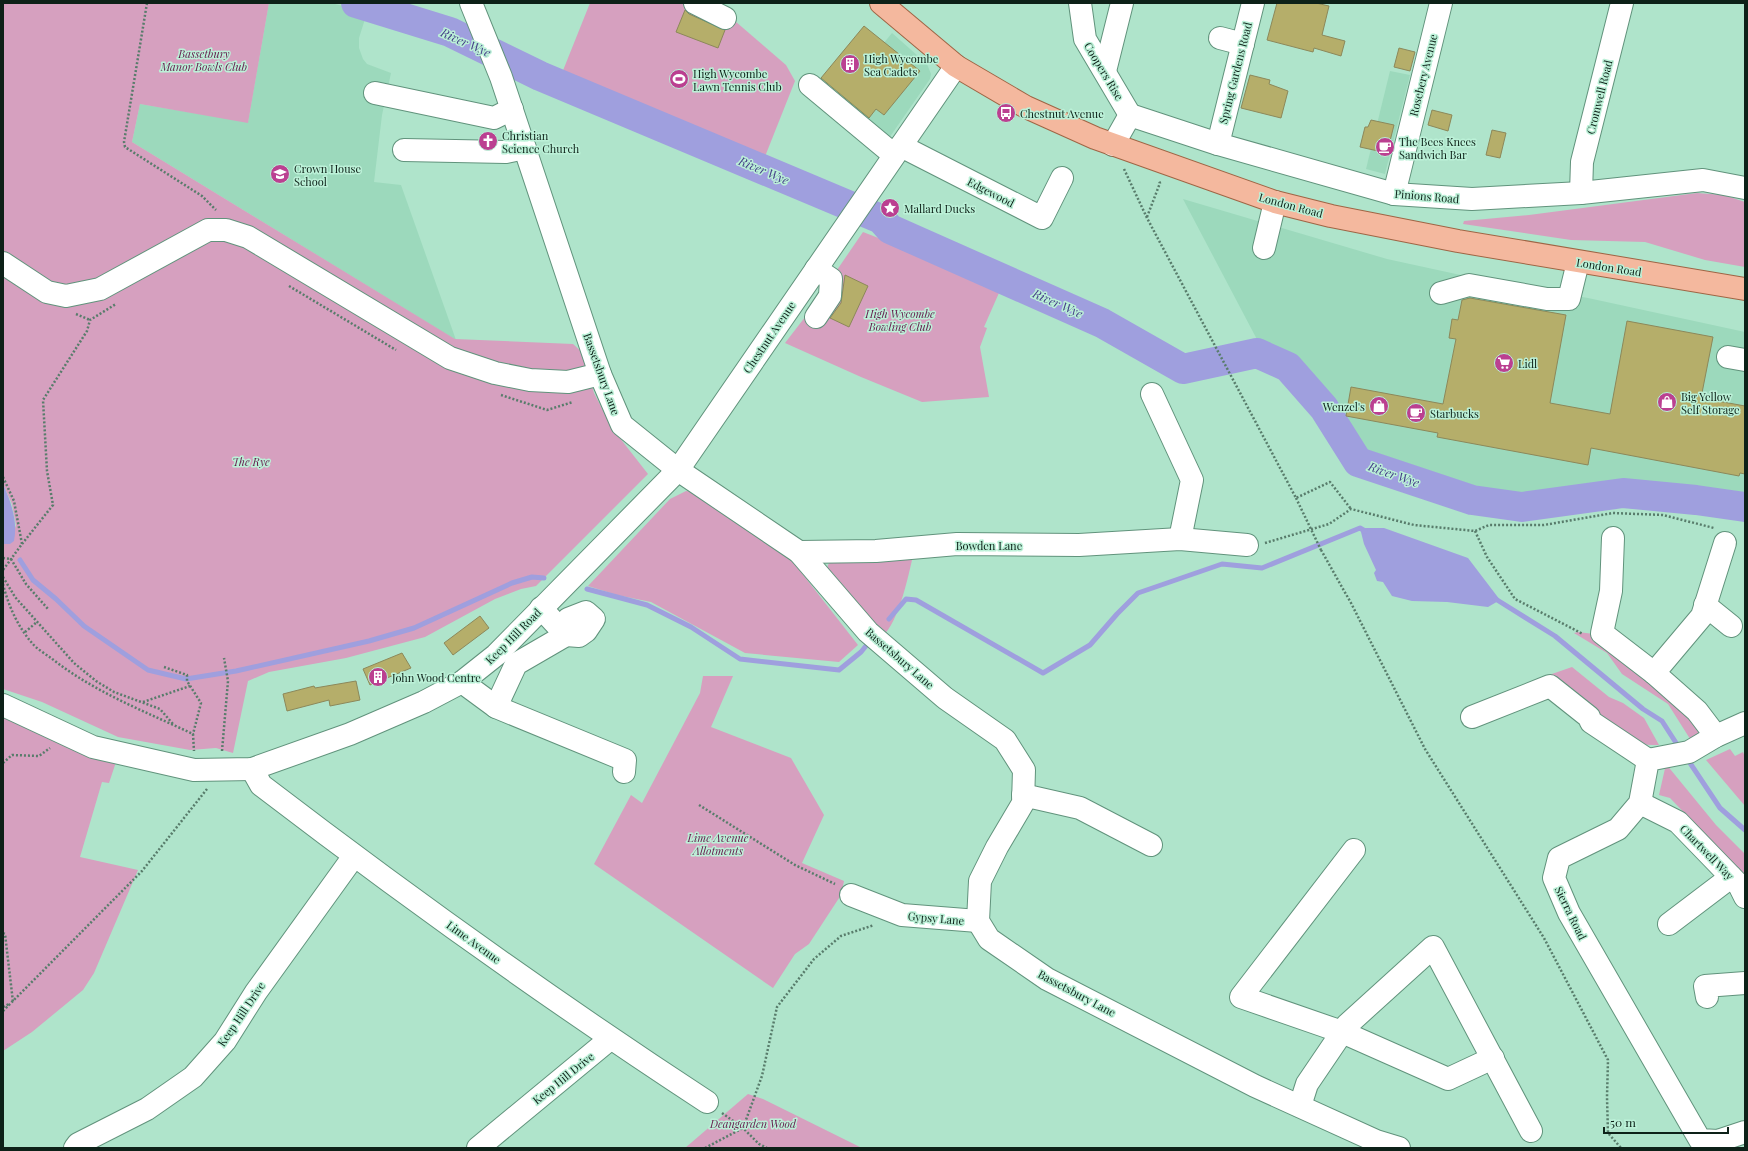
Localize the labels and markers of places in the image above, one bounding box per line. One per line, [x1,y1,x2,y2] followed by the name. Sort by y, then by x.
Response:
[864,51,939,79] place label: High Wycombe Sea Cadets
[839,53,861,75] building icon: High Wycombe Sea Cadets
[693,66,782,94] place label: High Wycombe Lawn Tennis Club
[668,68,690,90] sports icon: High Wycombe Lawn Tennis Club
[995,102,1017,124] bus stop icon: Chestnut Avenue
[1020,106,1104,121] place label: Chestnut Avenue
[502,128,580,156] place label: Christian Science Church
[477,130,499,152] church icon: Christian Science Church
[1399,134,1476,162] place label: The Bees Knees Sandwich Bar
[1374,136,1396,158] cafe icon: The Bees Knees Sandwich Bar
[294,161,361,189] place label: Crown House School
[269,163,291,185] school or university icon: Crown House School
[879,197,901,219] place icon: Mallard Ducks
[904,201,975,216] place label: Mallard Ducks
[1493,352,1515,374] supermarket icon: Lidl
[1518,356,1537,371] place label: Lidl
[1681,389,1740,417] place label: Big Yellow Self Storage
[1656,391,1678,413] shop icon: Big Yellow Self Storage
[1368,395,1390,417] shop icon: Wenzel's
[1322,399,1365,414] place label: Wenzel's
[1405,402,1427,424] cafe icon: Starbucks
[1430,406,1479,421] place label: Starbucks
[367,666,389,688] building icon: John Wood Centre
[391,670,481,685] place label: John Wood Centre

